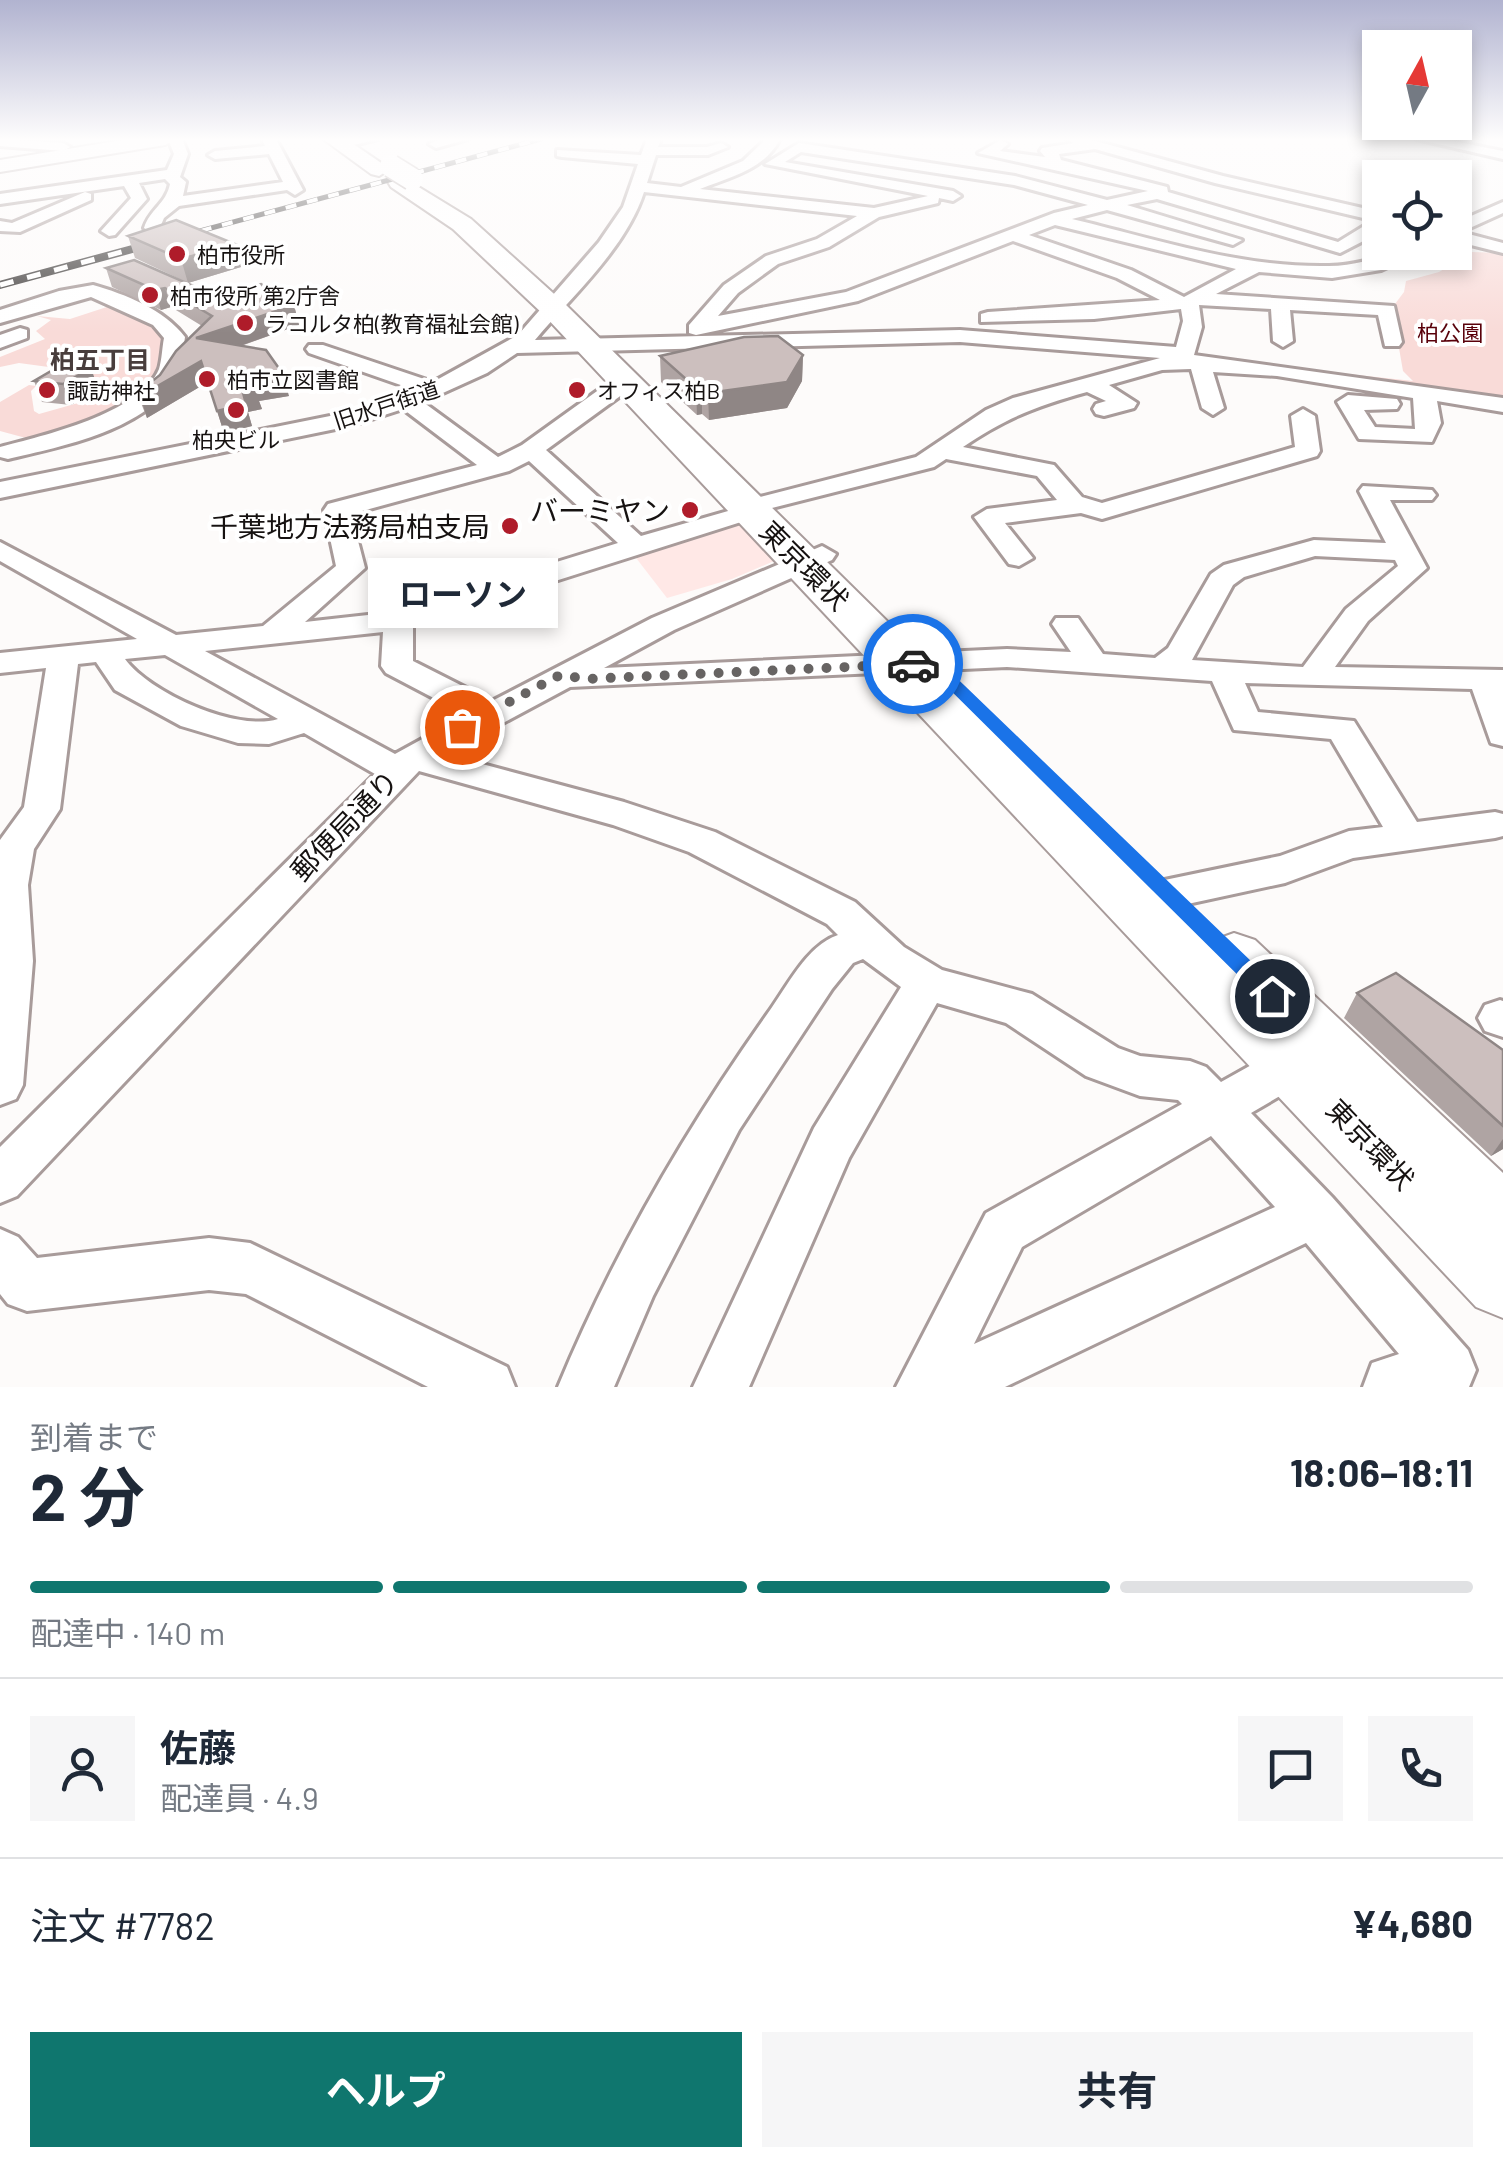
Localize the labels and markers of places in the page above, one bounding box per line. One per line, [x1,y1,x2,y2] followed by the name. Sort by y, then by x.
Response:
[197,241,285,267] place label: 柏市役所
[166,243,188,265] marker: 柏市役所
[170,282,340,308] place label: 柏市役所 第2庁舎
[139,284,161,306] marker: 柏市役所 第2庁舎
[265,310,519,336] place label: ラコルタ柏(教育福祉会館)
[234,312,256,334] marker: ラコルタ柏(教育福祉会館)
[227,366,359,392] place label: 柏市立図書館
[196,368,218,390] marker: 柏市立図書館
[67,377,155,403] place label: 諏訪神社
[597,377,720,403] place label: オフィス柏B
[36,379,58,401] marker: 諏訪神社
[566,379,588,401] marker: オフィス柏B
[225,399,247,421] marker: 柏央ビル
[192,426,280,452] place label: 柏央ビル
[530,493,670,527] place label: バーミヤン
[679,499,701,521] marker: バーミヤン
[210,509,490,543] place label: 千葉地方法務局柏支局
[499,515,521,537] marker: 千葉地方法務局柏支局
[367,557,557,627] callout: ローソン
[420,685,505,770] pin
[1230,954,1315,1039] pin

